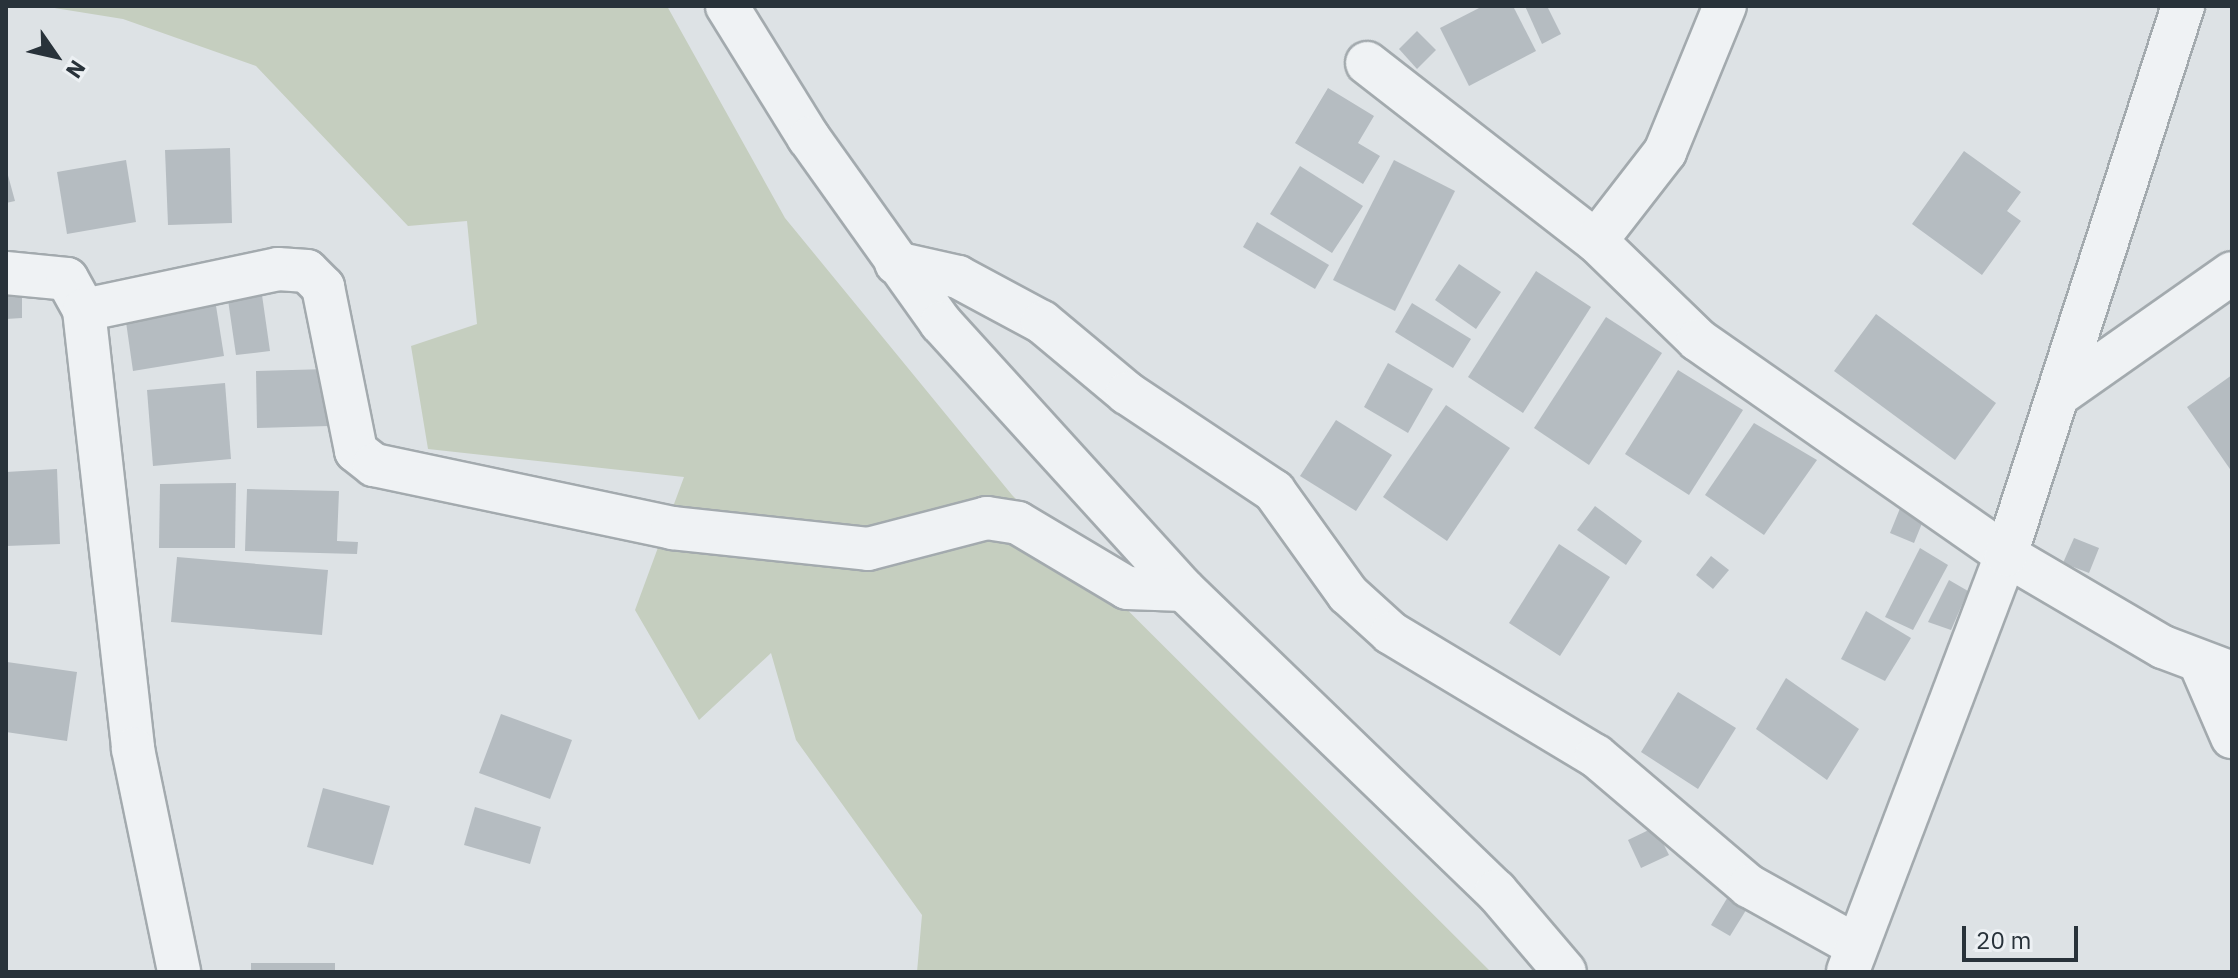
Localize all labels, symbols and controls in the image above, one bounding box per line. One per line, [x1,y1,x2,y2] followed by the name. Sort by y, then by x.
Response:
[16,16,96,96] north arrow
[60,55,93,84] text: N
[1966,910,2082,960] scale bar
[1976,924,2031,956] text: 20 m

